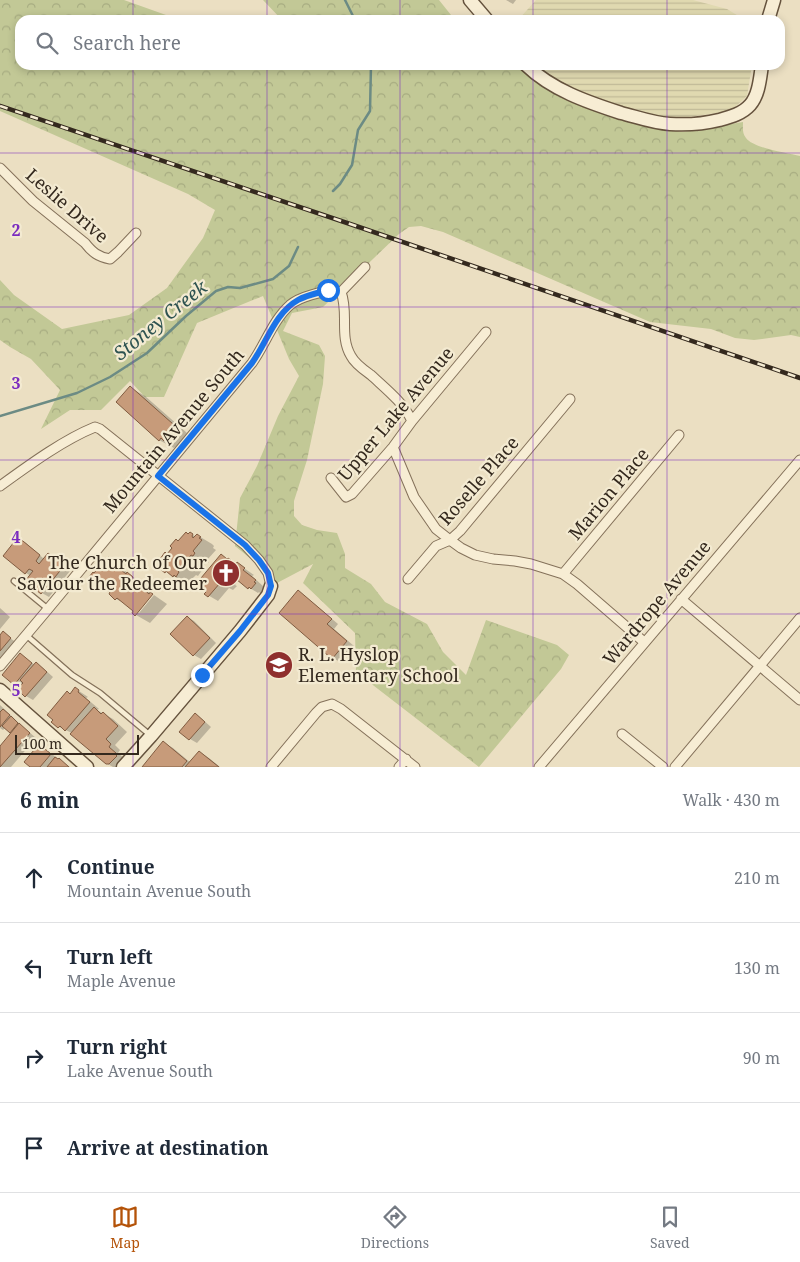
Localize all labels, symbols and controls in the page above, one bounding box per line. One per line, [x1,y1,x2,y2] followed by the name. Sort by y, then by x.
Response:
[15,15,785,70] search box
[33,29,61,57] icon: search
[73,30,181,56] text: Search here
[21,163,114,248] street label: Leslie Drive
[11,219,21,241] text: 2
[108,273,213,366] water label: Stoney Creek
[317,279,340,302] route start
[332,341,458,485] street label: Upper Lake Avenue
[97,343,249,517] street label: Mountain Avenue South
[11,372,21,394] text: 3
[433,431,524,530] street label: Roselle Place
[563,442,654,544] street label: Marion Place
[11,526,21,548] text: 4
[597,535,716,670] street label: Wardrope Avenue
[17,550,208,595] place label: The Church of Our Saviour the Redeemer
[211,558,241,588] church icon: The Church of Our Saviour the Redeemer
[298,642,459,687] place label: R. L. Hyslop Elementary School
[264,650,294,680] school or university icon: R. L. Hyslop Elementary School
[191,664,214,687] route end
[11,679,21,701] text: 5
[15,732,139,755] scale bar
[22,734,62,753] text: 100 m
[20,786,79,814] text: 6 min
[683,789,780,811] text: Walk · 430 m
[67,854,155,880] text: Continue
[20,864,48,892] icon: ahead
[734,867,780,889] text: 210 m
[67,880,251,902] text: Mountain Avenue South
[67,944,153,970] text: Turn left
[20,954,48,982] icon: left
[734,957,780,979] text: 130 m
[67,970,176,992] text: Maple Avenue
[67,1034,167,1060] text: Turn right
[20,1044,48,1072] icon: right
[743,1047,780,1069] text: 90 m
[67,1060,213,1082] text: Lake Avenue South
[20,1134,48,1162] icon: arrive
[67,1135,269,1161] text: Arrive at destination
[110,1203,140,1252] tab: Map
[361,1203,429,1252] tab: Directions
[650,1203,690,1252] tab: Saved

